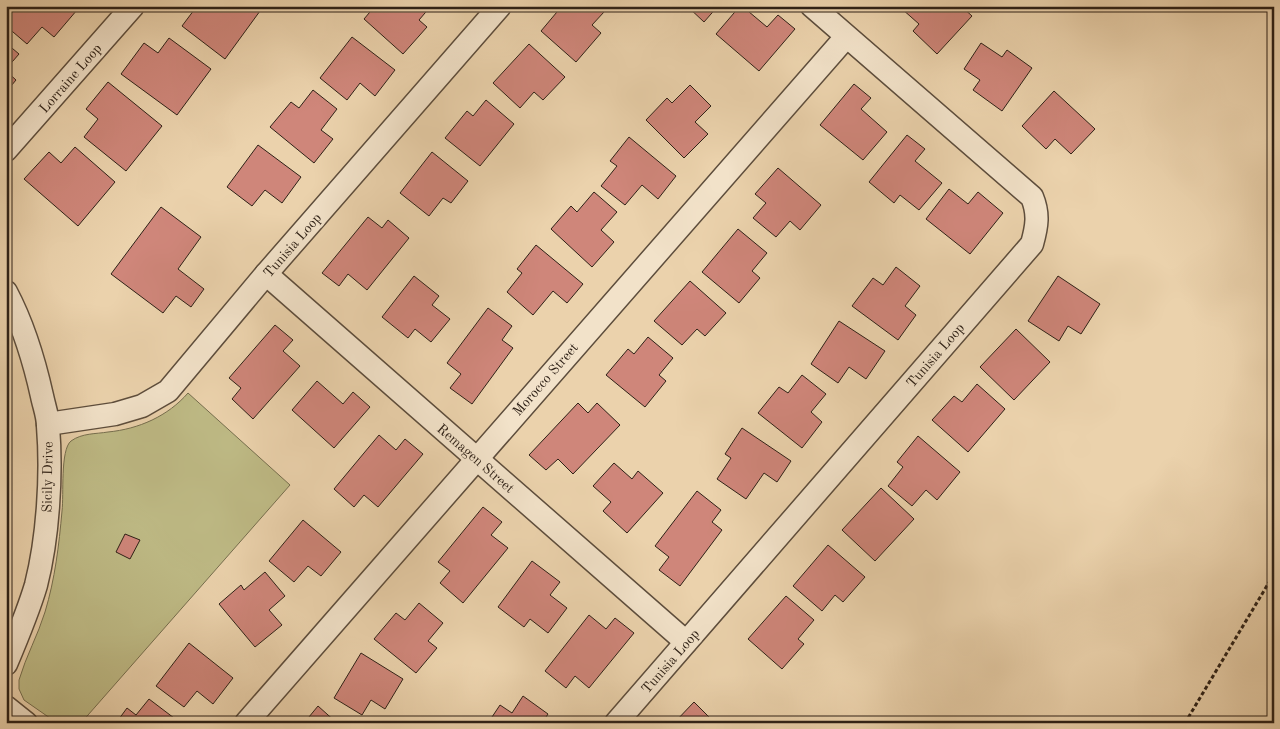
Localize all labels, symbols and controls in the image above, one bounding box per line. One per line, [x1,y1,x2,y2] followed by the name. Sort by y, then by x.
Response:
[37,41,105,116] street label: Lorraine Loop
[261,211,324,280] street label: Tunisia Loop
[904,321,967,390] street label: Tunisia Loop
[510,340,581,419] street label: Morocco Street
[434,422,517,496] street label: Remagen Street
[40,441,56,513] street label: Sicily Drive
[639,627,702,696] street label: Tunisia Loop

